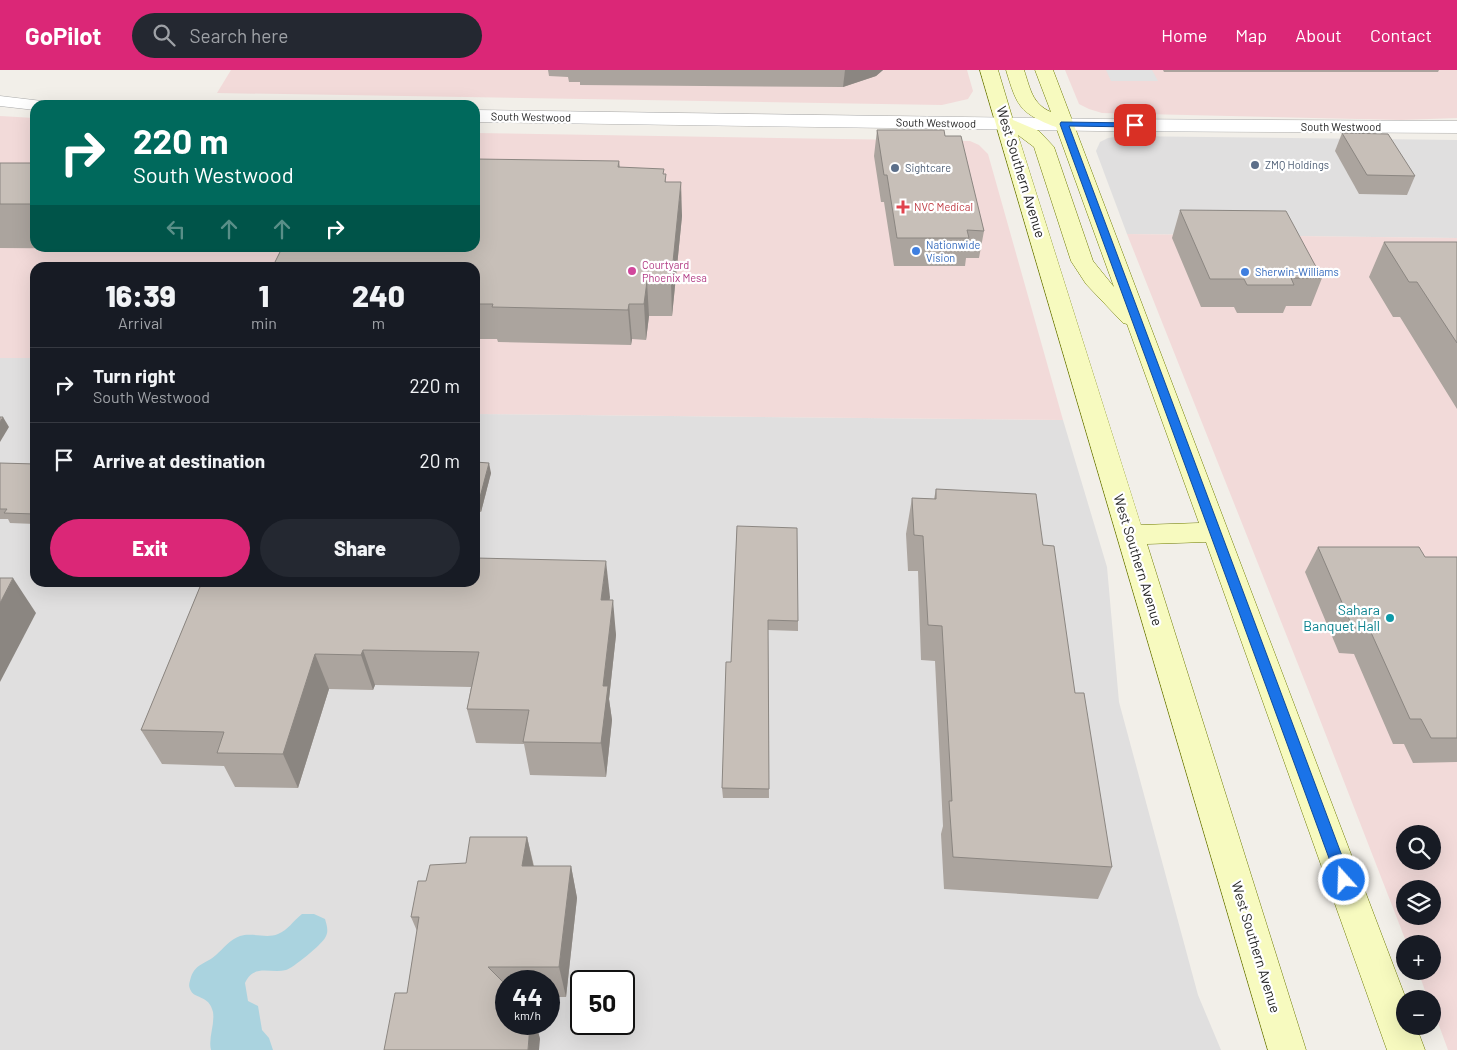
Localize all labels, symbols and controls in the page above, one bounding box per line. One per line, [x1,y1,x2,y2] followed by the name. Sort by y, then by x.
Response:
[132,13,482,58] search box
[25,21,102,50] text: GoPilot
[150,21,178,49] icon: search
[190,24,288,47] text: Search here
[1161,24,1207,46] text: Home
[1235,24,1267,46] text: Map
[1295,24,1342,46] text: About
[1370,24,1432,46] text: Contact
[993,104,1050,240] street label: West Southern Avenue
[1114,104,1156,146] pin
[491,109,571,124] street label: South Westwood
[1121,111,1149,139] icon: arrive
[896,115,976,130] street label: South Westwood
[133,119,228,161] text: 220 m
[50,120,115,185] icon: right
[1301,120,1381,133] street label: South Westwood
[1265,158,1329,171] place label: ZMQ Holdings
[1249,159,1261,171] marker: ZMQ Holdings
[133,161,294,187] text: South Westwood
[905,161,951,174] place label: Sightcare
[889,162,901,174] marker: Sightcare
[896,200,910,214] marker: NVC Medical
[914,200,973,213] place label: NVC Medical
[162,215,190,243] icon: left
[215,215,243,243] icon: ahead
[268,215,296,243] icon: ahead
[321,215,349,243] icon: right
[926,238,980,264] place label: Nationwide Vision
[910,245,922,257] marker: Nationwide Vision
[642,258,707,284] place label: Courtyard Phoenix Mesa
[626,265,638,277] marker: Courtyard Phoenix Mesa
[1255,265,1339,278] place label: Sherwin-Williams
[1239,266,1251,278] marker: Sherwin-Williams
[105,277,176,313] text: 16:39
[259,277,269,313] text: 1
[352,277,405,313] text: 240
[118,313,163,332] text: Arrival
[251,313,277,332] text: min
[372,313,385,332] text: m
[93,364,175,387] text: Turn right
[50,371,78,399] icon: right
[409,374,460,397] text: 220 m
[93,387,210,406] text: South Westwood
[50,446,78,474] icon: arrive
[93,449,265,472] text: Arrive at destination
[420,449,460,472] text: 20 m
[1110,492,1167,628] street label: West Southern Avenue
[50,519,250,577] button: Exit
[260,519,460,577] button: Share
[1303,601,1380,634] place label: Sahara Banquet Hall
[1384,612,1396,624] marker: Sahara Banquet Hall
[1396,825,1441,1035] map controls
[1396,825,1441,870] button: search
[1317,853,1369,905] position arrow
[1228,879,1285,1015] street label: West Southern Avenue
[1396,880,1441,925] button: layers
[1396,935,1441,980] button: +
[570,970,635,1035] speed limit sign: 50
[512,981,543,1011] text: 44
[1396,990,1441,1035] button: −
[514,1008,541,1022] text: km/h

